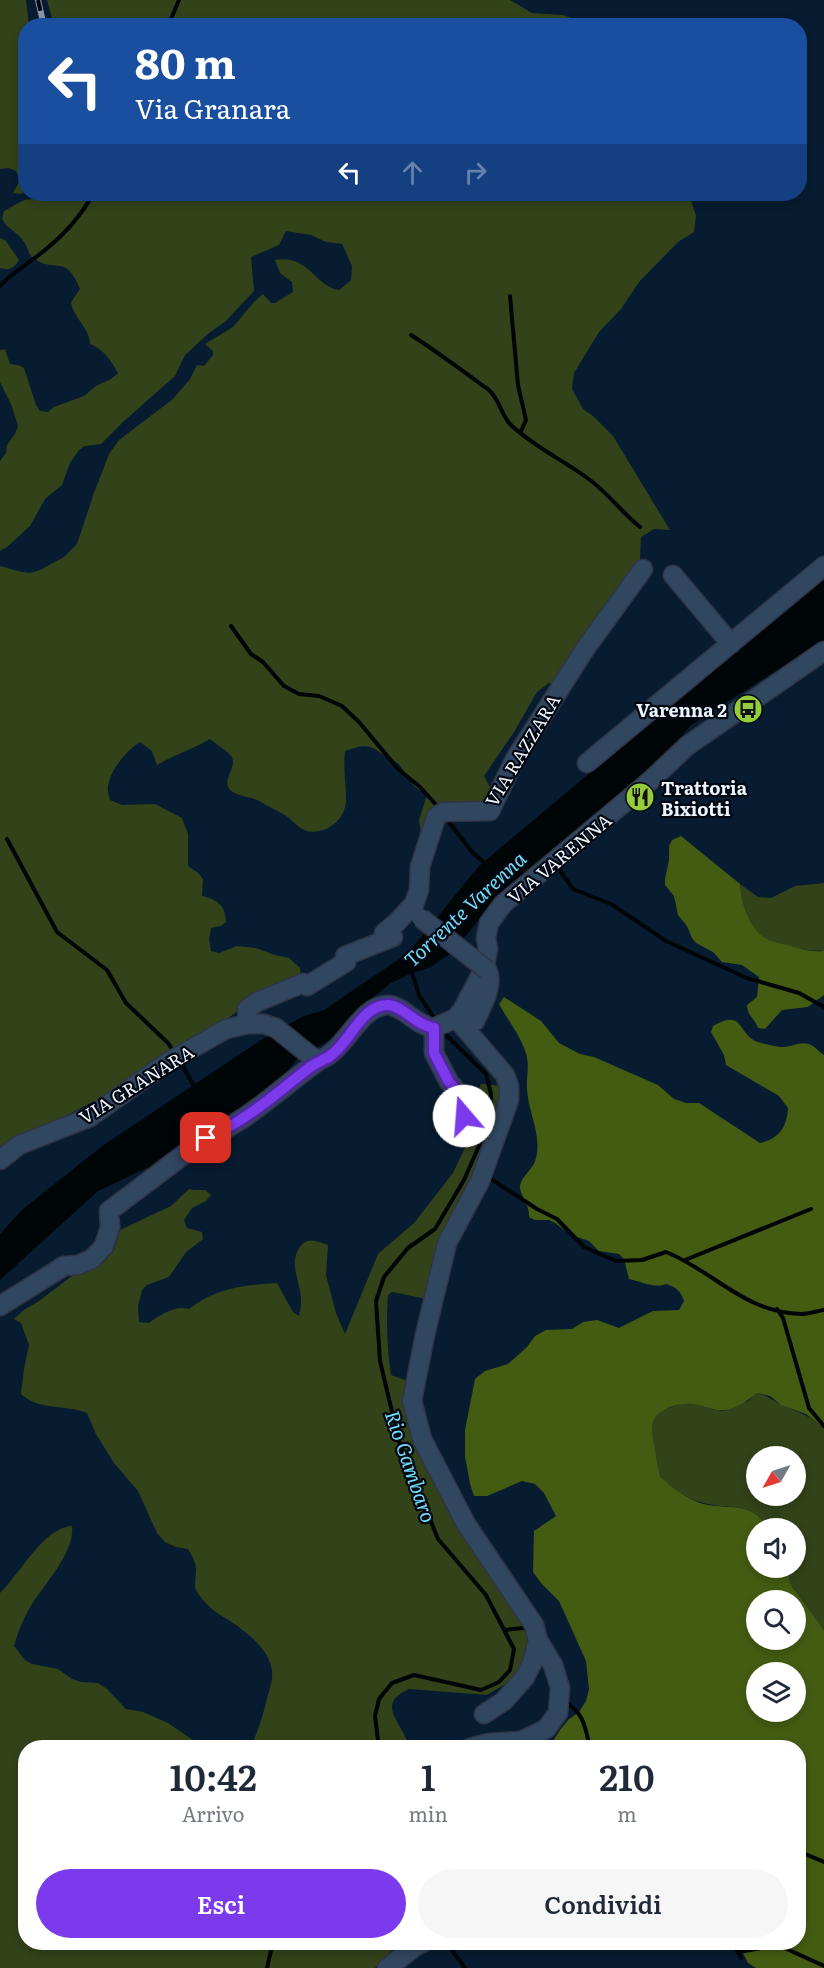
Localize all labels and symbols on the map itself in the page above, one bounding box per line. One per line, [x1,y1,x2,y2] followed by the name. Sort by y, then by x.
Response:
[478,689,566,811] street label: VIA RAZZARA
[732,693,764,725] bus stop icon: Varenna 2
[636,696,727,723] place label: Varenna 2
[661,774,748,822] place label: Trattoria Bixiotti
[624,781,656,813] restaurant icon: Trattoria Bixiotti
[501,806,617,910] street label: VIA VARENNA
[396,843,532,973] water label: Torrente Varenna
[73,1038,199,1130] street label: VIA GRANARA
[432,1084,496,1148] position arrow
[180,1112,231,1163] pin
[379,1406,445,1526] water label: Rio Gambaro
[746,1446,806,1506] north arrow

